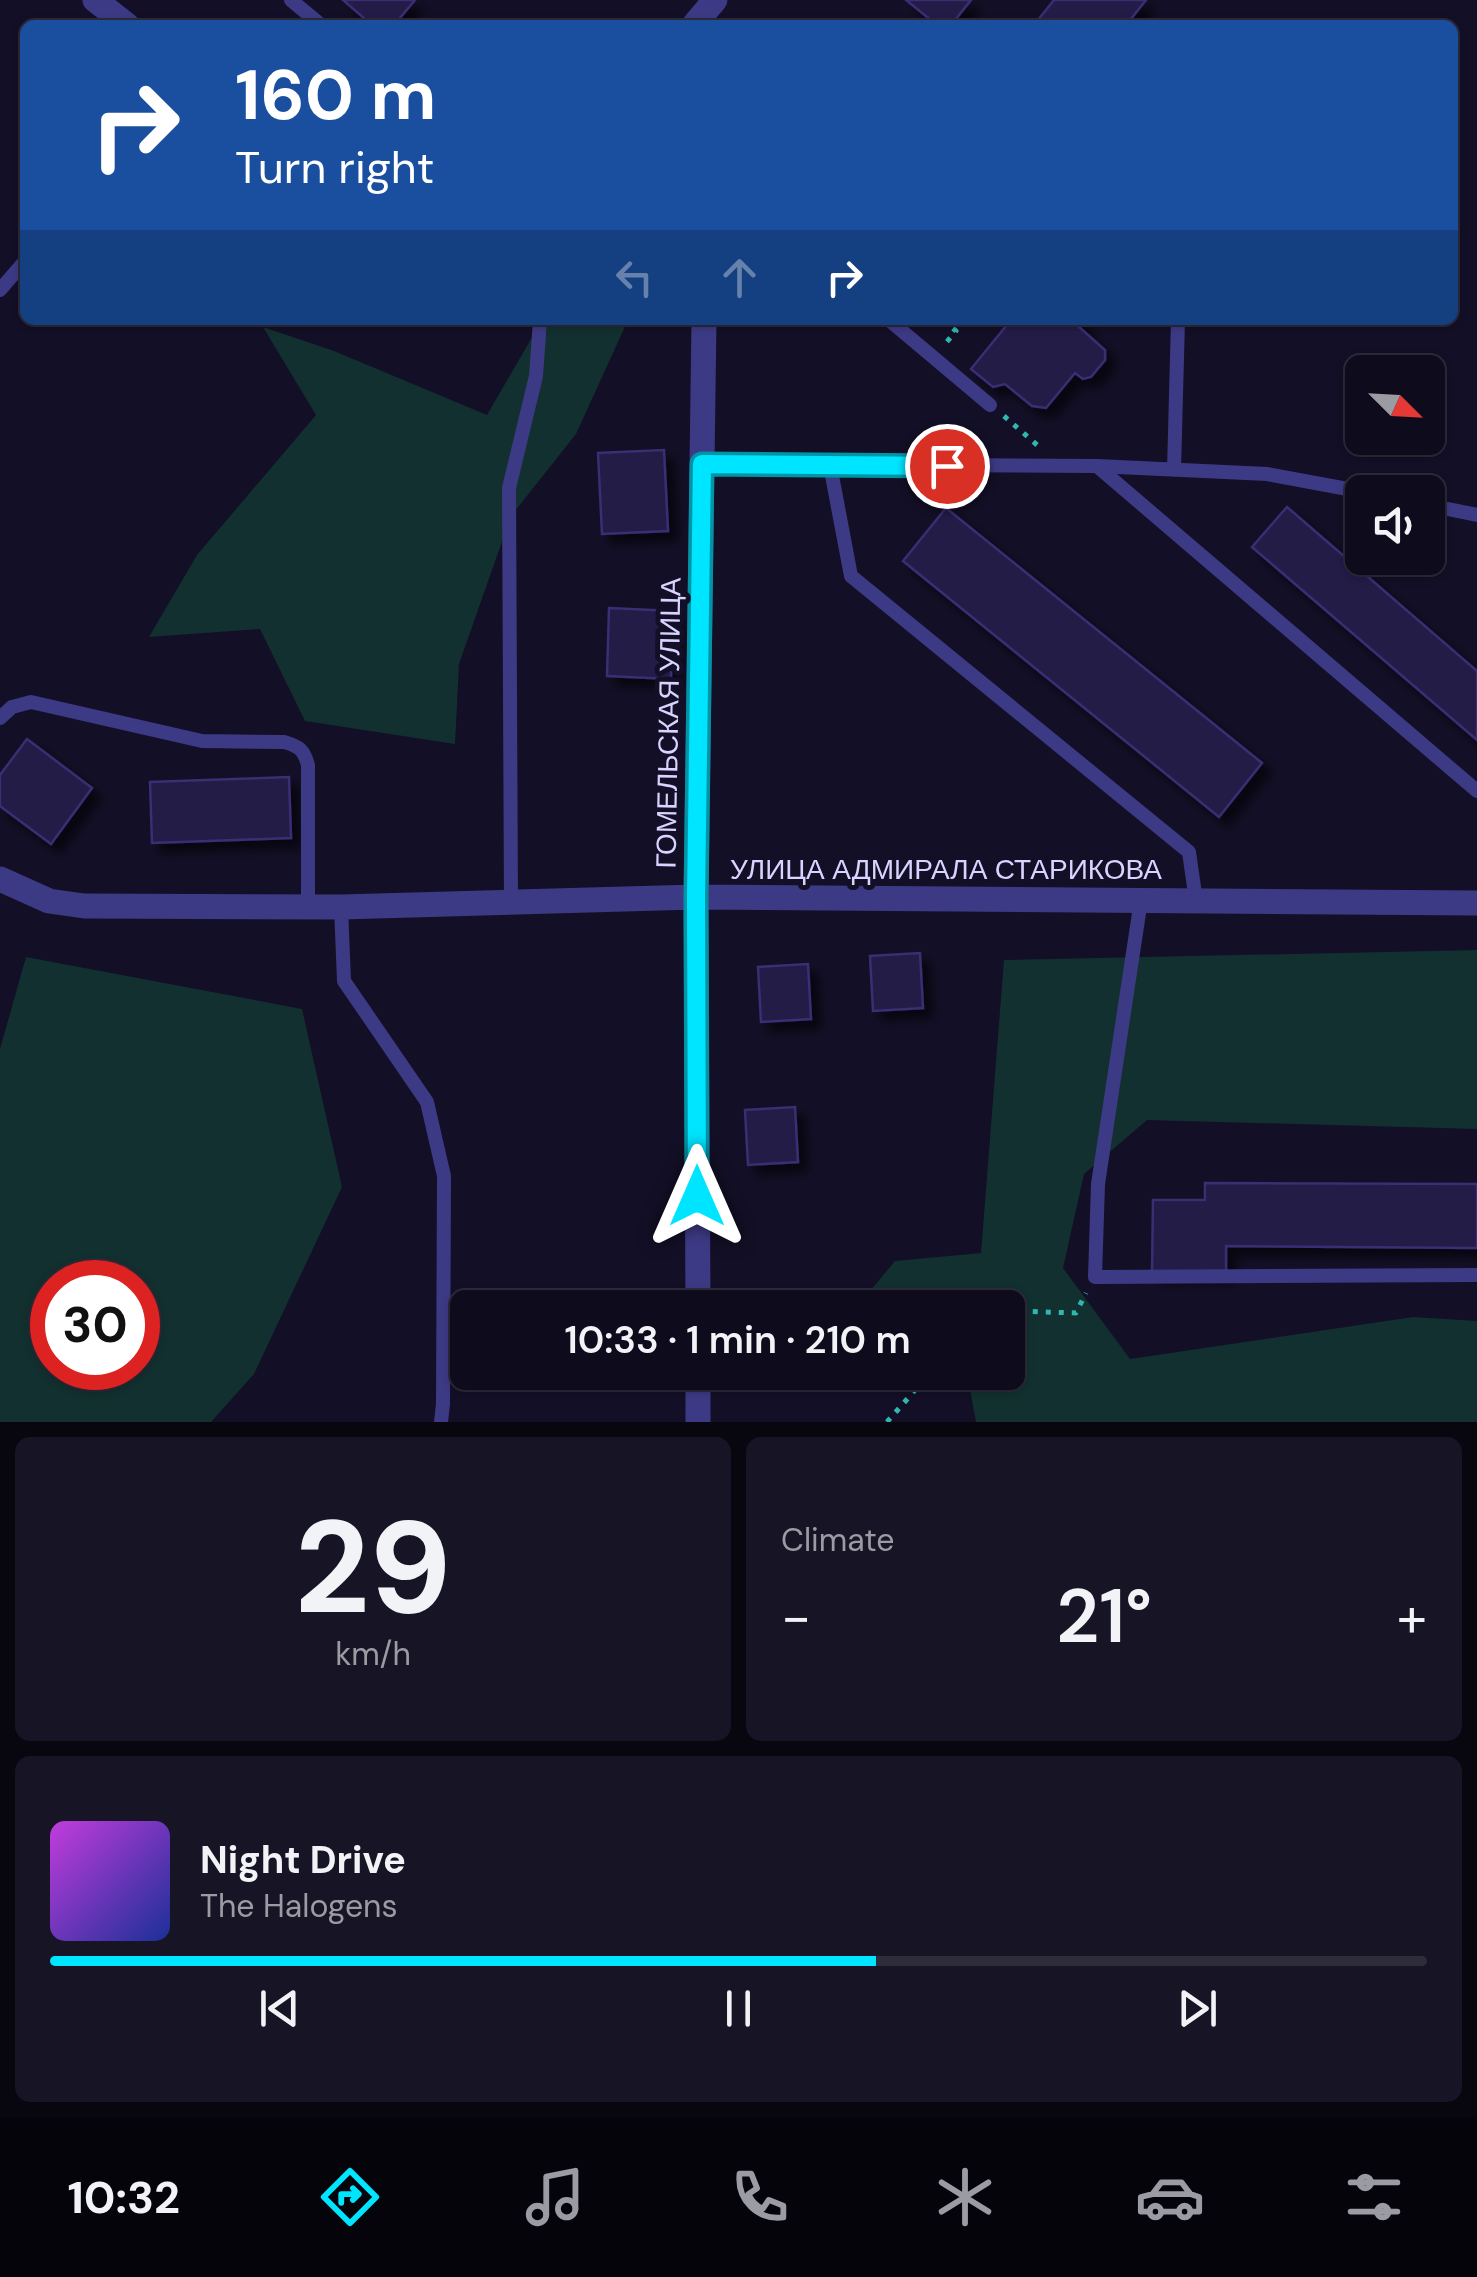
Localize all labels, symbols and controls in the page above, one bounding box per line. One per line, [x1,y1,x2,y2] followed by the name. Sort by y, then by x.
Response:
[235,50,436,141] text: 160 m
[70,60,200,190] icon: right
[235,138,434,197] text: Turn right
[607,250,662,305] icon: left
[712,250,767,305] icon: ahead
[817,250,872,305] icon: right
[1345,355,1445,455] north arrow
[1345,355,1445,575] map controls
[905,424,990,509] pin
[920,439,975,494] icon: arrive
[1345,475,1445,575] button: sound
[647,577,690,869] street label: ГОМЕЛЬСКАЯ УЛИЦА
[730,851,1162,888] street label: УЛИЦА АДМИРАЛА СТАРИКОВА
[645,1144,749,1248] position arrow
[30,1260,160,1390] speed limit sign: 30
[564,1315,911,1365] text: 10:33 · 1 min · 210 m
[294,1483,452,1652] text: 29
[781,1519,895,1561] text: Climate
[1056,1568,1152,1665] text: 21°
[781,1581,811,1653] text: −
[1397,1581,1427,1653] text: +
[335,1633,411,1675] text: km/h
[200,1835,406,1885] text: Night Drive
[200,1885,398,1927] text: The Halogens
[252,1981,307,2036] icon: previous
[711,1981,766,2036] icon: pause
[1170,1981,1225,2036] icon: next
[315,2162,385,2232] icon: directions
[520,2162,590,2232] icon: music
[725,2162,795,2232] icon: phone
[930,2162,1000,2232] icon: climate
[1135,2162,1205,2232] icon: car
[1339,2162,1409,2232] icon: filters
[67,2168,180,2227] text: 10:32

